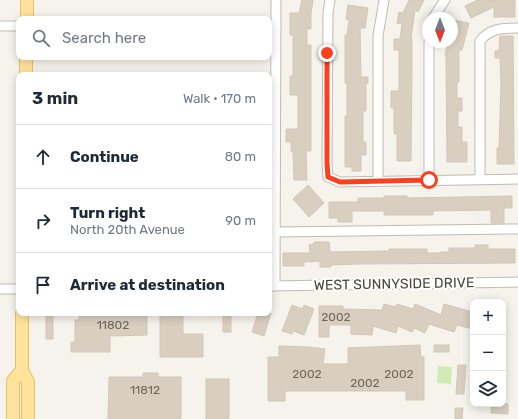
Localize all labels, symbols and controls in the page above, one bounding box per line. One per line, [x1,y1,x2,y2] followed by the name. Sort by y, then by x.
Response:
[422,12,458,48] north arrow
[16,16,272,60] search box
[30,27,52,49] icon: search
[62,29,146,47] text: Search here
[318,44,336,62] route end
[32,88,78,108] text: 3 min
[183,91,256,106] text: Walk · 170 m
[32,146,54,168] icon: ahead
[70,148,139,166] text: Continue
[225,149,256,164] text: 80 m
[420,171,438,189] route start
[70,204,145,222] text: Turn right
[32,210,54,232] icon: right
[225,213,256,228] text: 90 m
[70,222,185,237] text: North 20th Avenue
[32,274,54,296] icon: arrive
[314,274,474,294] street label: WEST SUNNYSIDE DRIVE
[70,276,225,294] text: Arrive at destination
[470,299,506,407] map controls
[470,299,506,335] button: +
[321,310,351,324] house number: 2002
[97,318,129,332] house number: 11802
[470,335,506,371] button: −
[292,367,322,381] house number: 2002
[384,367,414,381] house number: 2002
[470,371,506,407] button: layers
[350,376,380,390] house number: 2002
[130,383,160,397] house number: 11812

